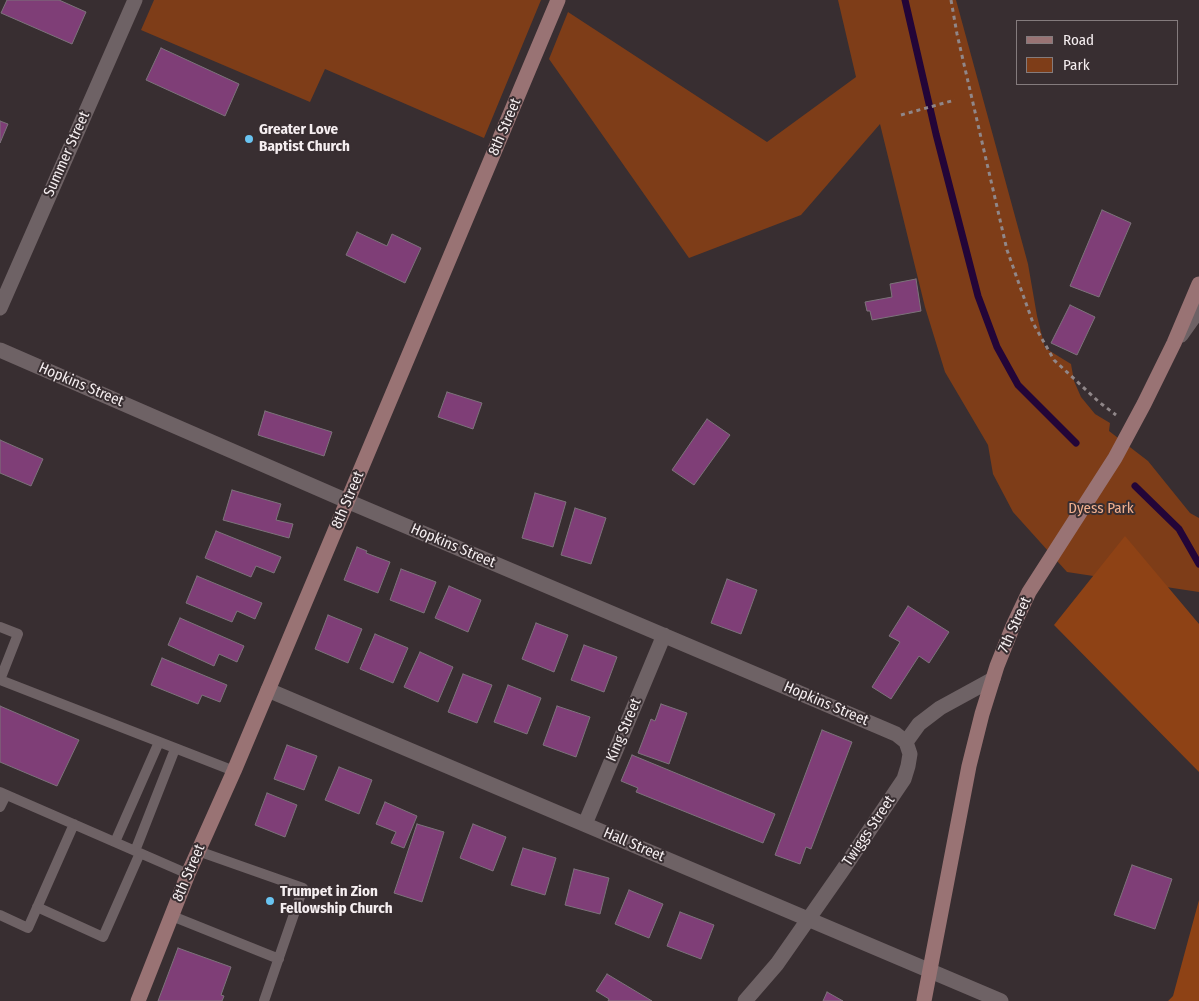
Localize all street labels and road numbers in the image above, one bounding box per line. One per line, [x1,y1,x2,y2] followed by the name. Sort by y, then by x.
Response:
[485,96,525,158] street label: 8th Street
[40,109,94,199] street label: Summer Street
[36,359,126,411] street label: Hopkins Street
[328,469,368,531] street label: 8th Street
[408,520,498,572] street label: Hopkins Street
[995,594,1035,656] street label: 7th Street
[781,678,871,730] street label: Hopkins Street
[603,696,645,764] street label: King Street
[839,792,899,870] street label: Twiggs Street
[601,824,667,866] street label: Hall Street
[169,842,209,904] street label: 8th Street

